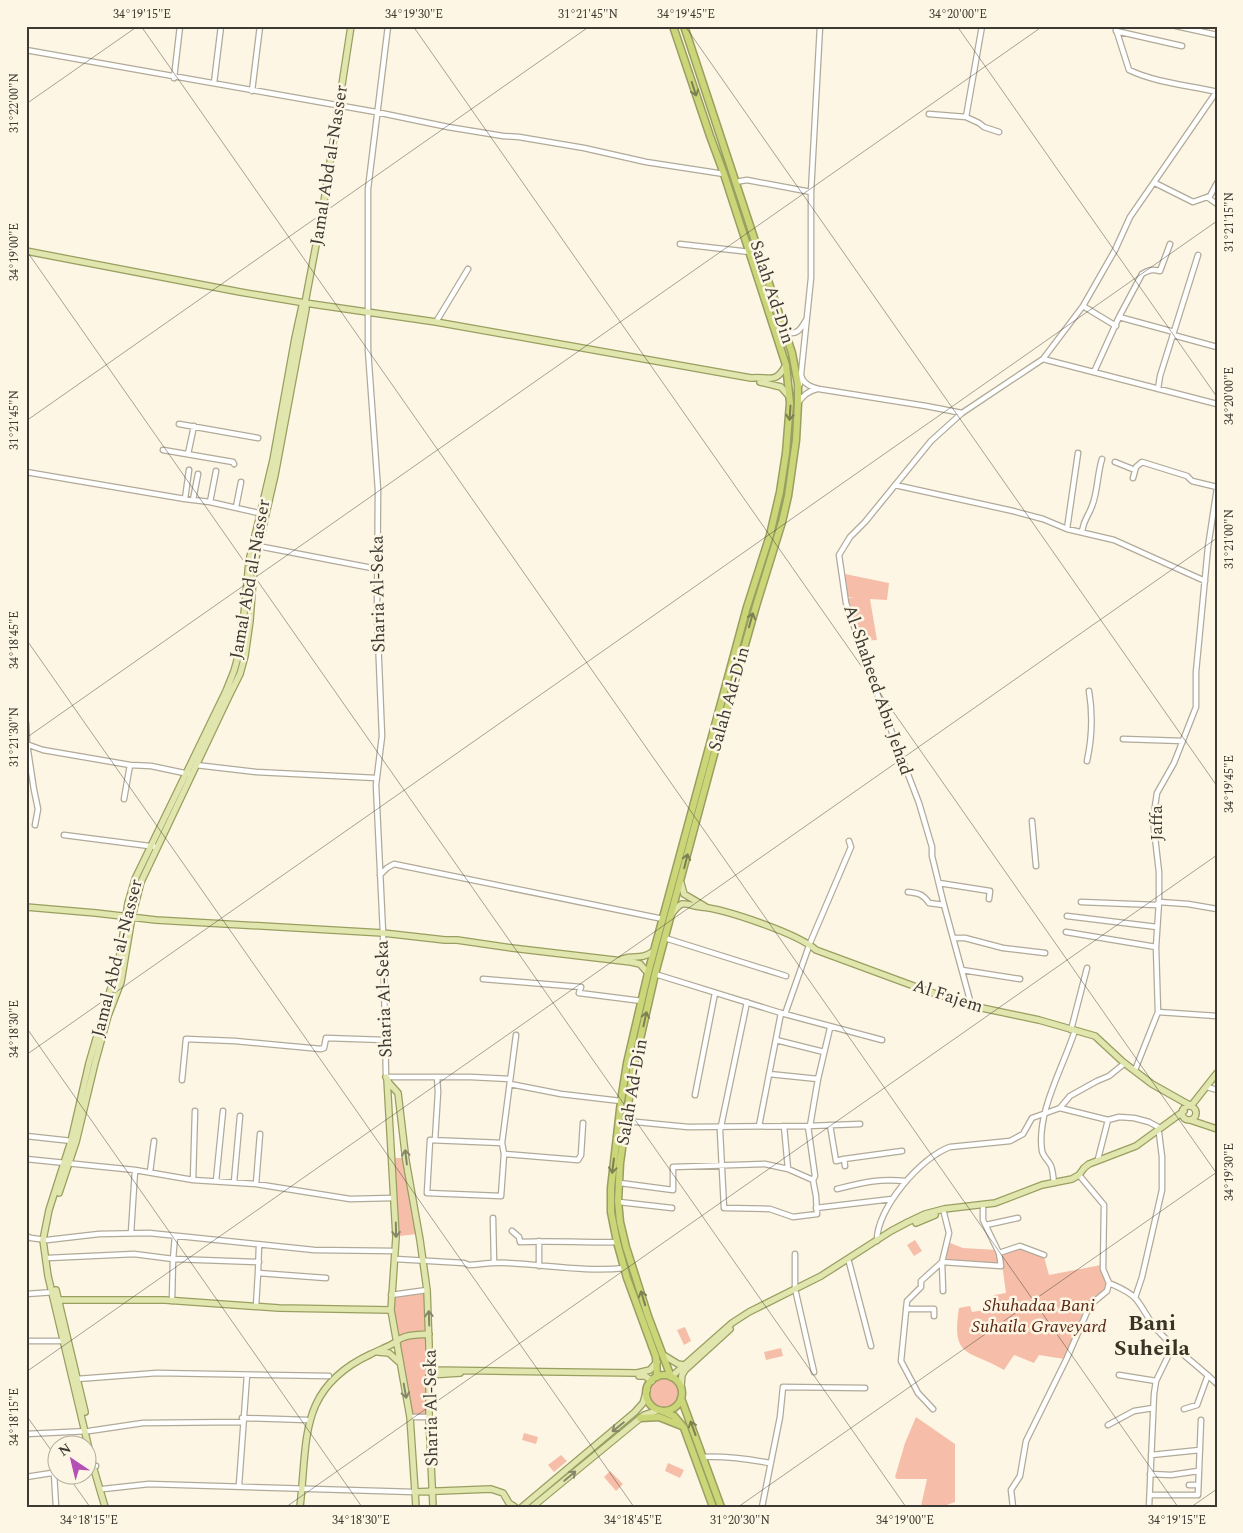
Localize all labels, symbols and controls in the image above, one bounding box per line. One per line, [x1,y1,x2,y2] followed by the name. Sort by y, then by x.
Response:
[113,5,171,24] text: 34°19'15"E
[385,5,443,24] text: 34°19'30"E
[558,5,618,24] text: 31°21'45"N
[657,5,715,24] text: 34°19'45"E
[929,5,987,24] text: 34°20'00"E
[5,73,24,133] text: 31°22'00"N
[690,81,700,97] one-way arrow
[303,83,355,247] street label: Jamal Abd al-Nasser
[1220,192,1239,252] text: 31°21'15"N
[5,223,24,281] text: 34°19'00"E
[743,237,801,347] street label: Salah Ad-Din
[1220,367,1239,425] text: 34°20'00"E
[5,390,24,450] text: 31°21'45"N
[785,405,794,421] one-way arrow
[223,497,277,661] street label: Jamal Abd al-Nasser
[1220,509,1239,569] text: 31°21'00"N
[363,535,393,653] street label: Sharia Al-Seka
[836,601,920,779] street label: Al-Shaheed Abu Jehad
[5,611,24,669] text: 34°18'45"E
[747,613,757,629] one-way arrow
[701,644,757,754] street label: Salah Ad-Din
[5,707,24,767] text: 31°21'30"N
[1220,755,1239,813] text: 34°19'45"E
[1143,805,1170,841] street label: Jaffa
[681,854,691,870] one-way arrow
[84,876,150,1040] street label: Jamal Abd al-Nasser
[368,940,400,1058] street label: Sharia Al-Seka
[909,972,987,1020] street label: Al Fajem
[5,1000,24,1058] text: 34°18'30"E
[641,1011,650,1027] one-way arrow
[609,1037,655,1147] street label: Salah Ad-Din
[1220,1143,1239,1201] text: 34°19'30"E
[401,1150,411,1166] one-way arrow
[608,1158,618,1174] one-way arrow
[391,1222,400,1238] one-way arrow
[637,1290,647,1306] one-way arrow
[971,1292,1107,1340] park label: Shuhadaa Bani Suhaila Graveyard
[1114,1307,1191,1365] district label: Bani Suheila
[424,1310,433,1326] one-way arrow
[416,1349,446,1467] street label: Sharia Al-Seka
[401,1383,411,1399] one-way arrow
[5,1388,24,1446] text: 34°18'15"E
[611,1421,624,1433] one-way arrow
[688,1421,697,1436] one-way arrow
[48,1436,98,1486] north arrow
[54,1438,76,1462] text: N
[563,1471,576,1482] one-way arrow
[60,1511,118,1530] text: 34°18'15"E
[332,1511,390,1530] text: 34°18'30"E
[604,1511,662,1530] text: 34°18'45"E
[710,1511,770,1530] text: 31°20'30"N
[876,1511,934,1530] text: 34°19'00"E
[1148,1511,1206,1530] text: 34°19'15"E

